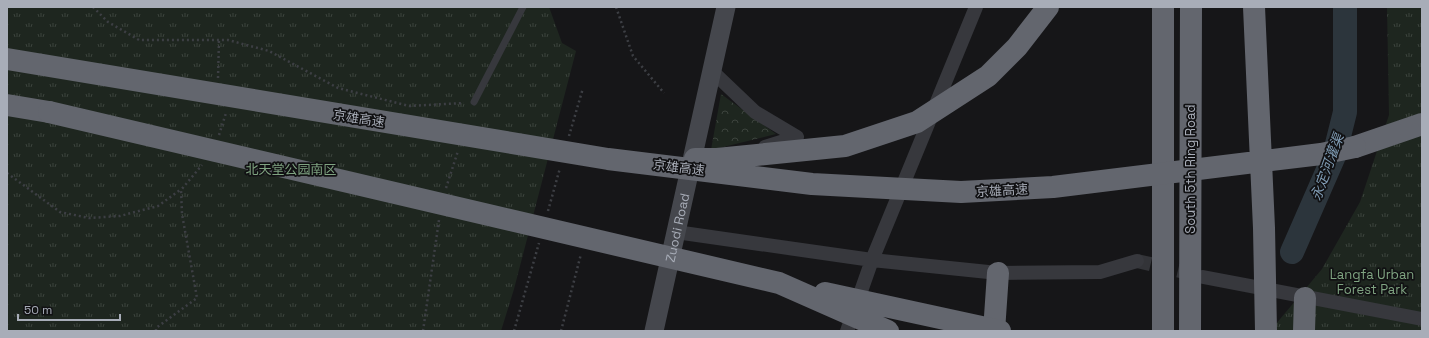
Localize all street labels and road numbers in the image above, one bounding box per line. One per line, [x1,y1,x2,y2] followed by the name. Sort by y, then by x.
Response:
[1182,104,1199,234] street label: South 5th Ring Road
[332,106,386,131] street label: 京雄高速
[652,156,706,179] street label: 京雄高速
[976,181,1028,200] street label: 京雄高速
[662,191,693,264] street label: Zuodi Road

